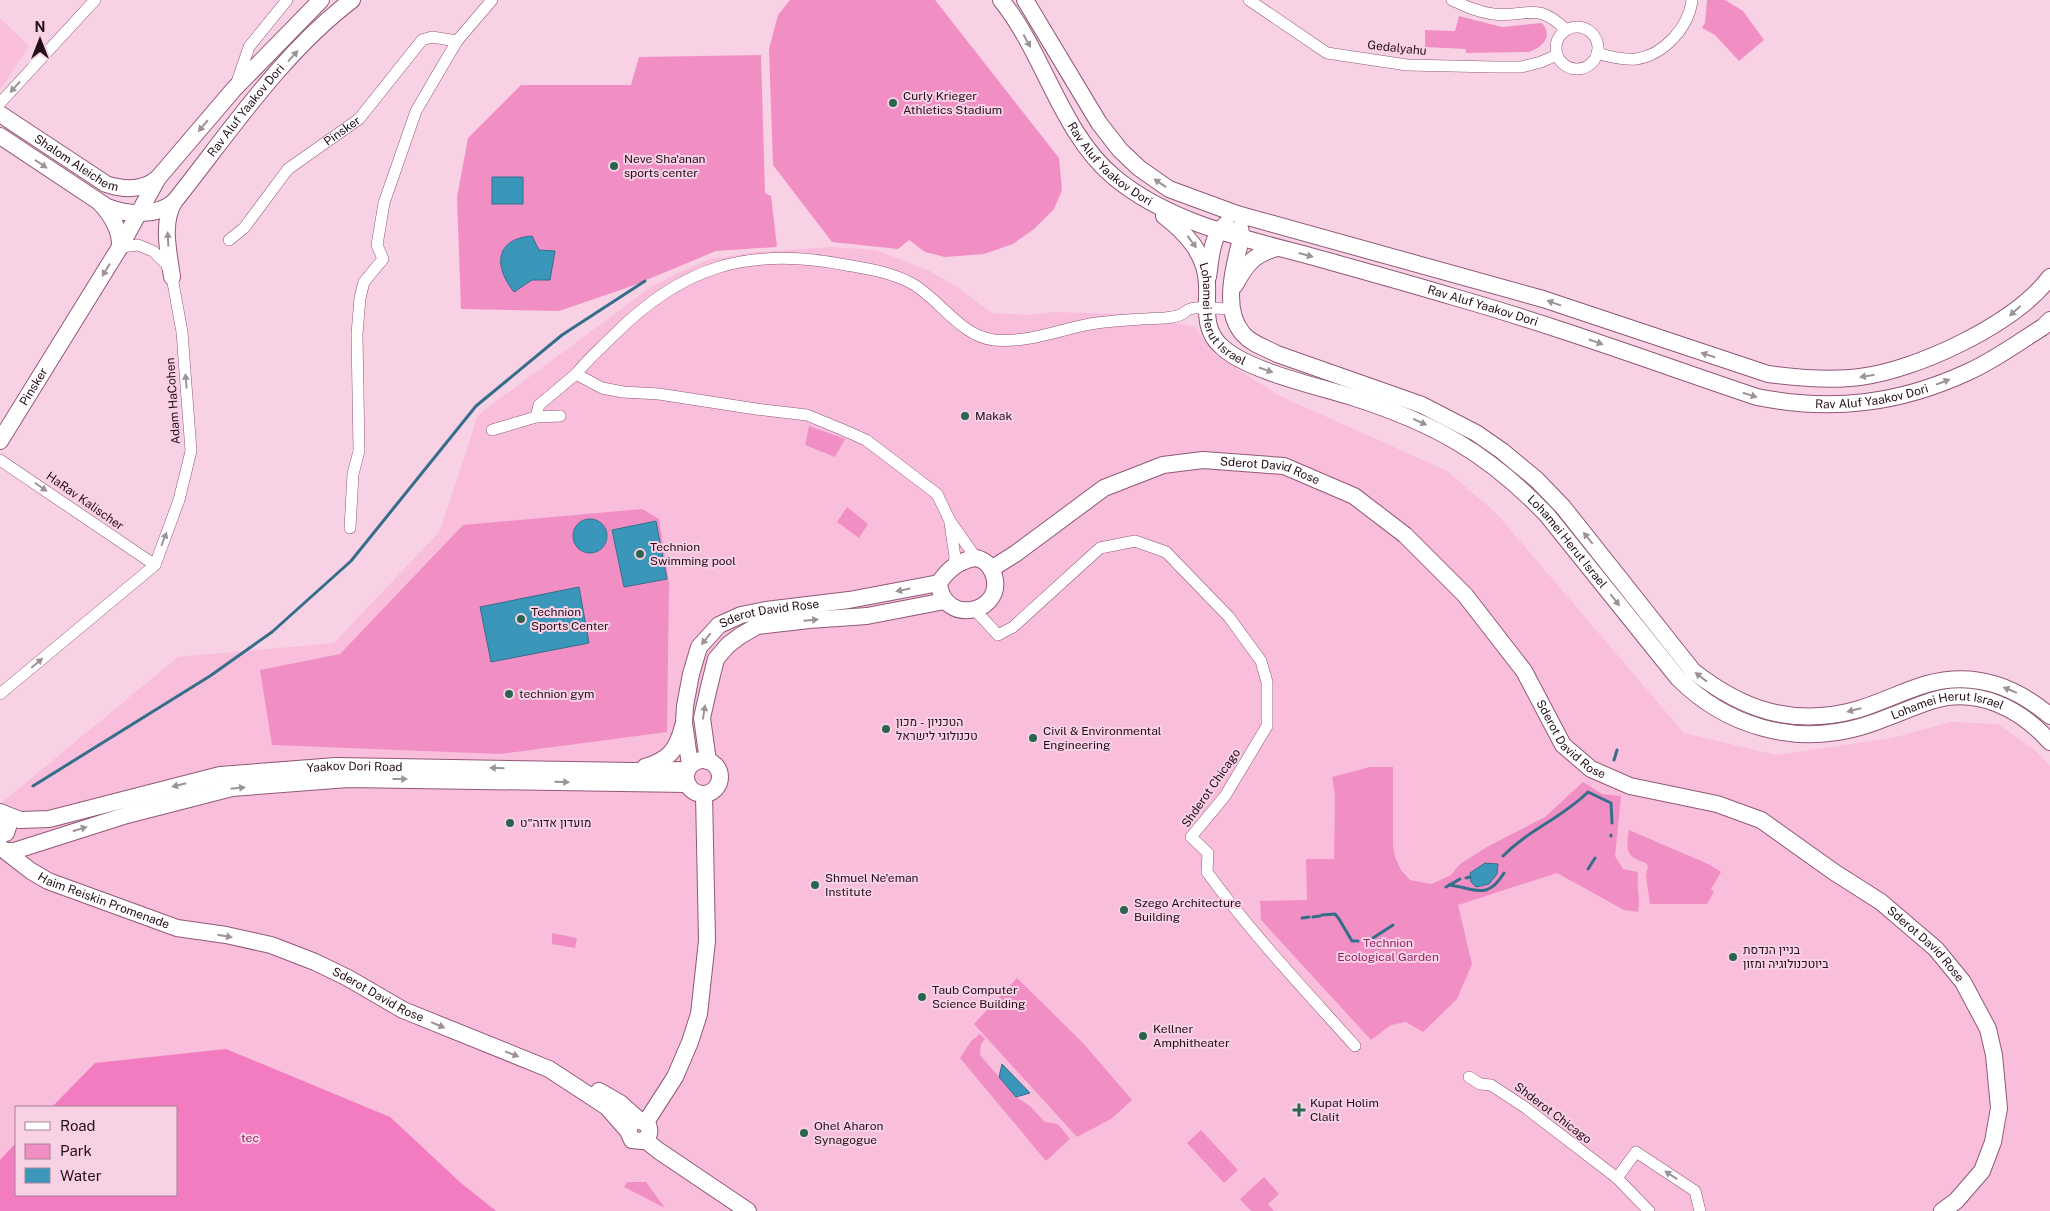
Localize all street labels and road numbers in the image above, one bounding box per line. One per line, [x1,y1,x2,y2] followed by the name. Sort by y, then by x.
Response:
[1367,38,1427,58] street label: Gedalyahu
[205,61,287,160] street label: Rav Aluf Yaakov Dori
[321,113,363,149] street label: Pinsker
[1065,120,1155,208] street label: Rav Aluf Yaakov Dori
[31,131,120,194] street label: Shalom Aleichem
[1196,261,1248,368] street label: Lohamei Herut Israel
[1426,283,1540,329] street label: Rav Aluf Yaakov Dori
[163,357,183,445] street label: Adam HaCohen
[17,365,51,408] street label: Pinsker
[1815,381,1930,411] street label: Rav Aluf Yaakov Dori
[1220,454,1322,488] street label: Sderot David Rose
[44,469,127,533] street label: HaRav Kalischer
[1525,492,1610,591] street label: Lohamei Herut Israel
[717,597,820,631] street label: Sderot David Rose
[1889,689,2006,722] street label: Lohamei Herut Israel
[1533,697,1608,782] street label: Sderot David Rose
[1179,746,1243,830] street label: Shderot Chicago
[306,759,403,775] street label: Yaakov Dori Road
[35,870,172,932] street label: Haim Reiskin Promenade
[1884,903,1967,985] street label: Sderot David Rose
[330,964,426,1025] street label: Sderot David Rose
[1512,1079,1594,1147] street label: Shderot Chicago

